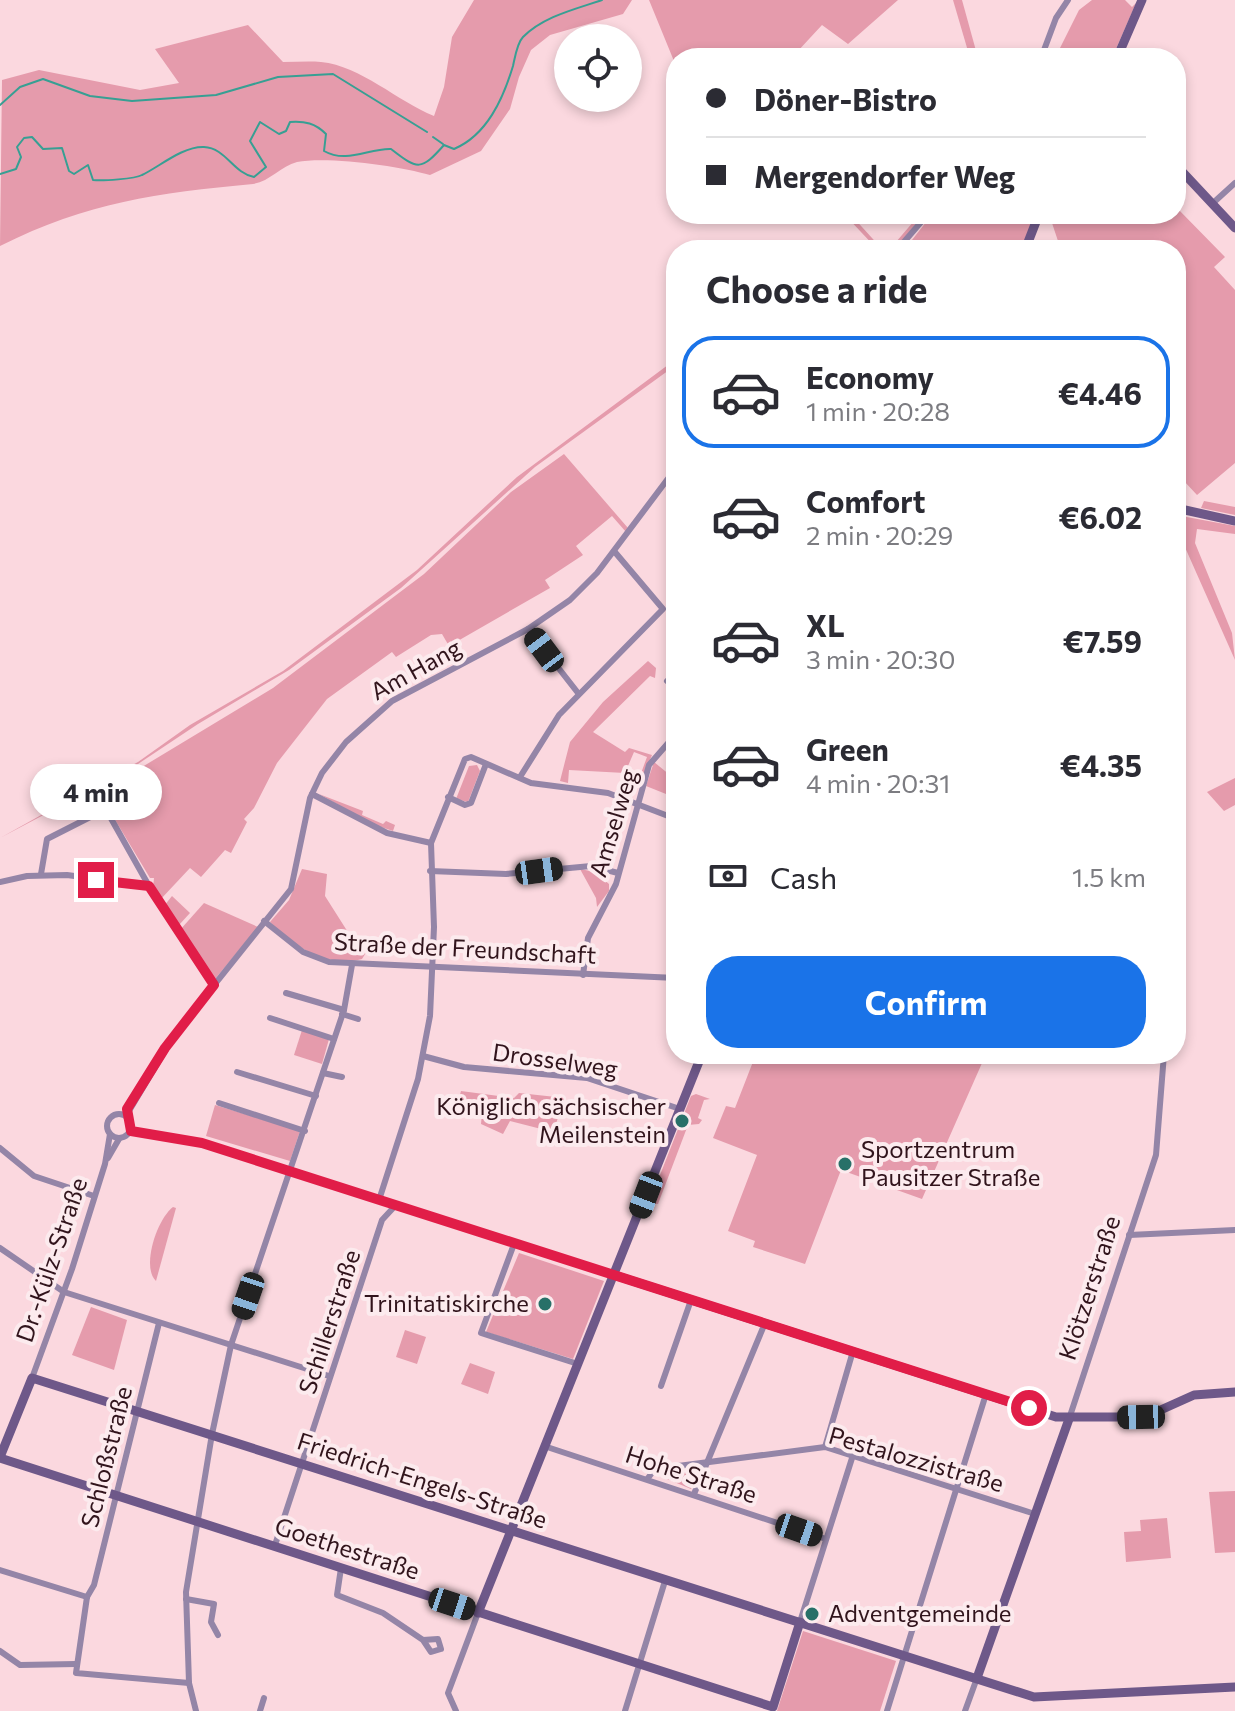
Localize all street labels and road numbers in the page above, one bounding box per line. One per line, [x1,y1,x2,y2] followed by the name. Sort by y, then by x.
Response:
[365,632,466,705] street label: Am Hang
[582,765,643,880] street label: Amselweg
[333,926,597,969] street label: Straße der Freundschaft
[491,1036,620,1083] street label: Drosselweg
[9,1173,92,1346] street label: Dr.-Külz-Straße
[1052,1212,1125,1363] street label: Klötzerstraße
[292,1246,365,1397] street label: Schillerstraße
[74,1383,137,1530] street label: Schloßstraße
[826,1420,1007,1497] street label: Pestalozzistraße
[294,1426,551,1534] street label: Friedrich-Engels-Straße
[622,1439,761,1508] street label: Hohe Straße
[271,1511,424,1585] street label: Goethestraße

